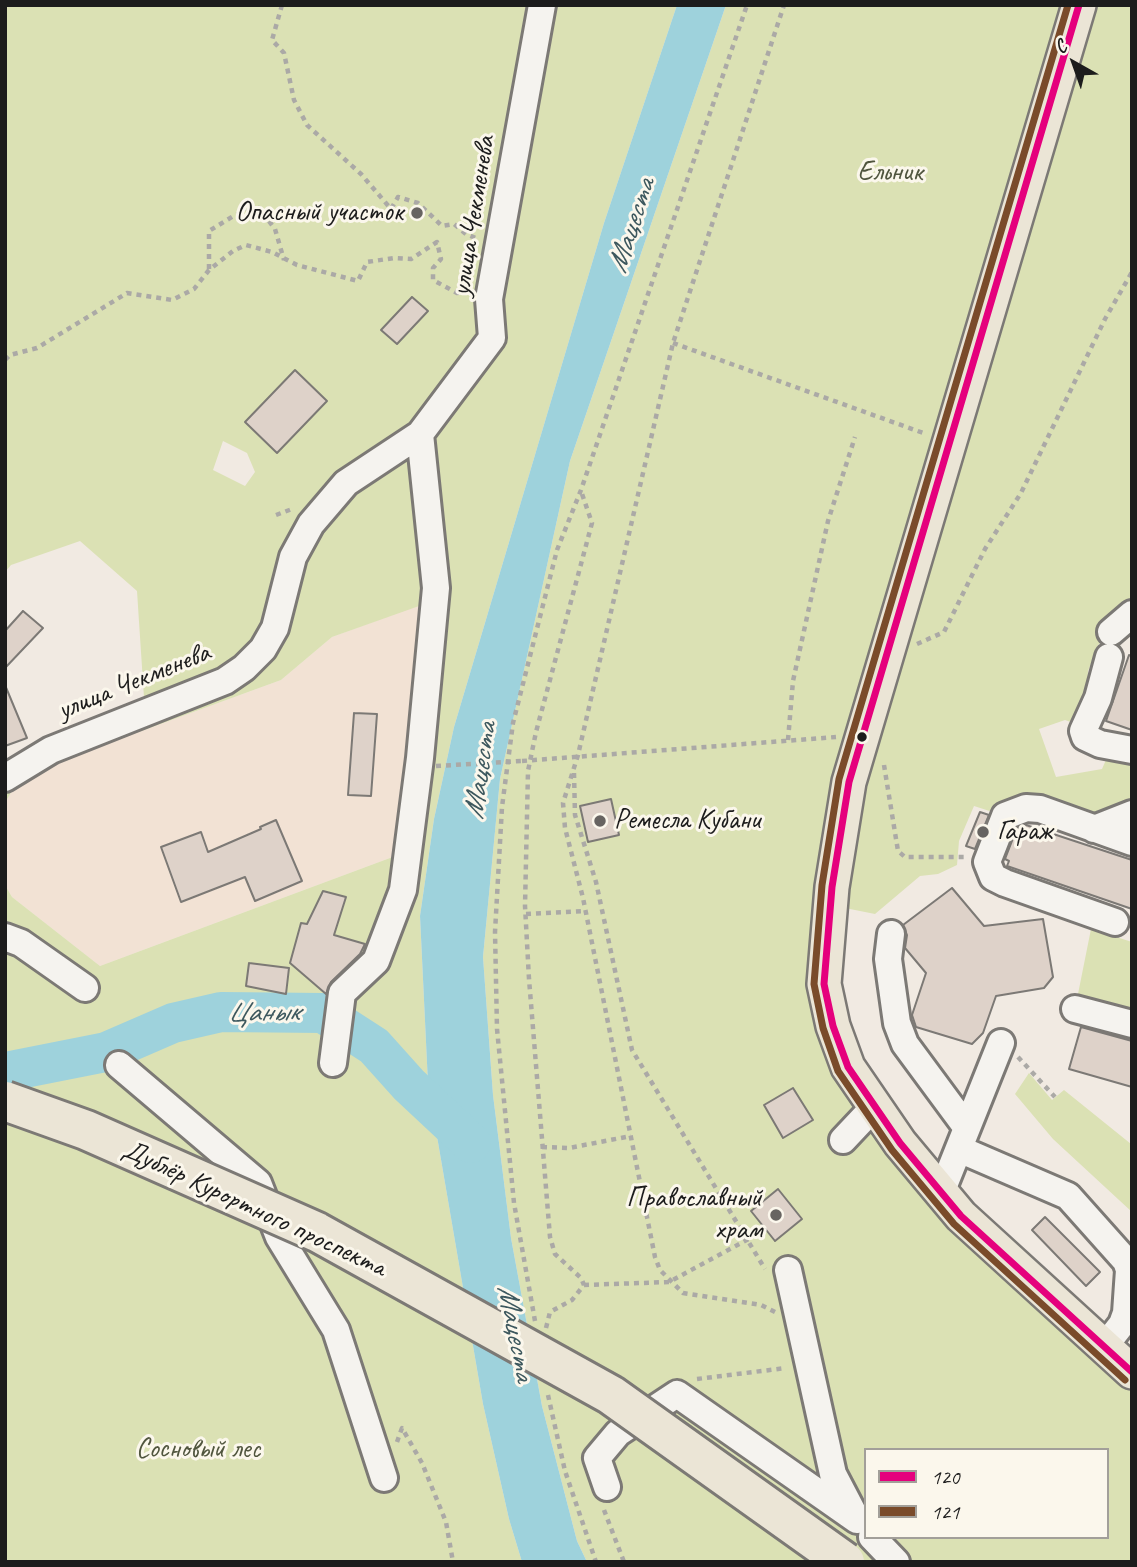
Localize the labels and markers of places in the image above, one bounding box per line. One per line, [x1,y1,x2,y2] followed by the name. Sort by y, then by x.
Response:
[236,196,403,230] place label: Опасный участок
[409,205,425,221] marker: Опасный участок
[855,730,869,744] unlabelled marker
[614,804,760,838] place label: Ремесла Кубани
[592,813,608,829] marker: Ремесла Кубани
[997,815,1052,849] place label: Гараж
[975,824,991,840] marker: Гараж
[626,1182,762,1248] place label: Православный храм
[768,1207,784,1223] marker: Православный храм

